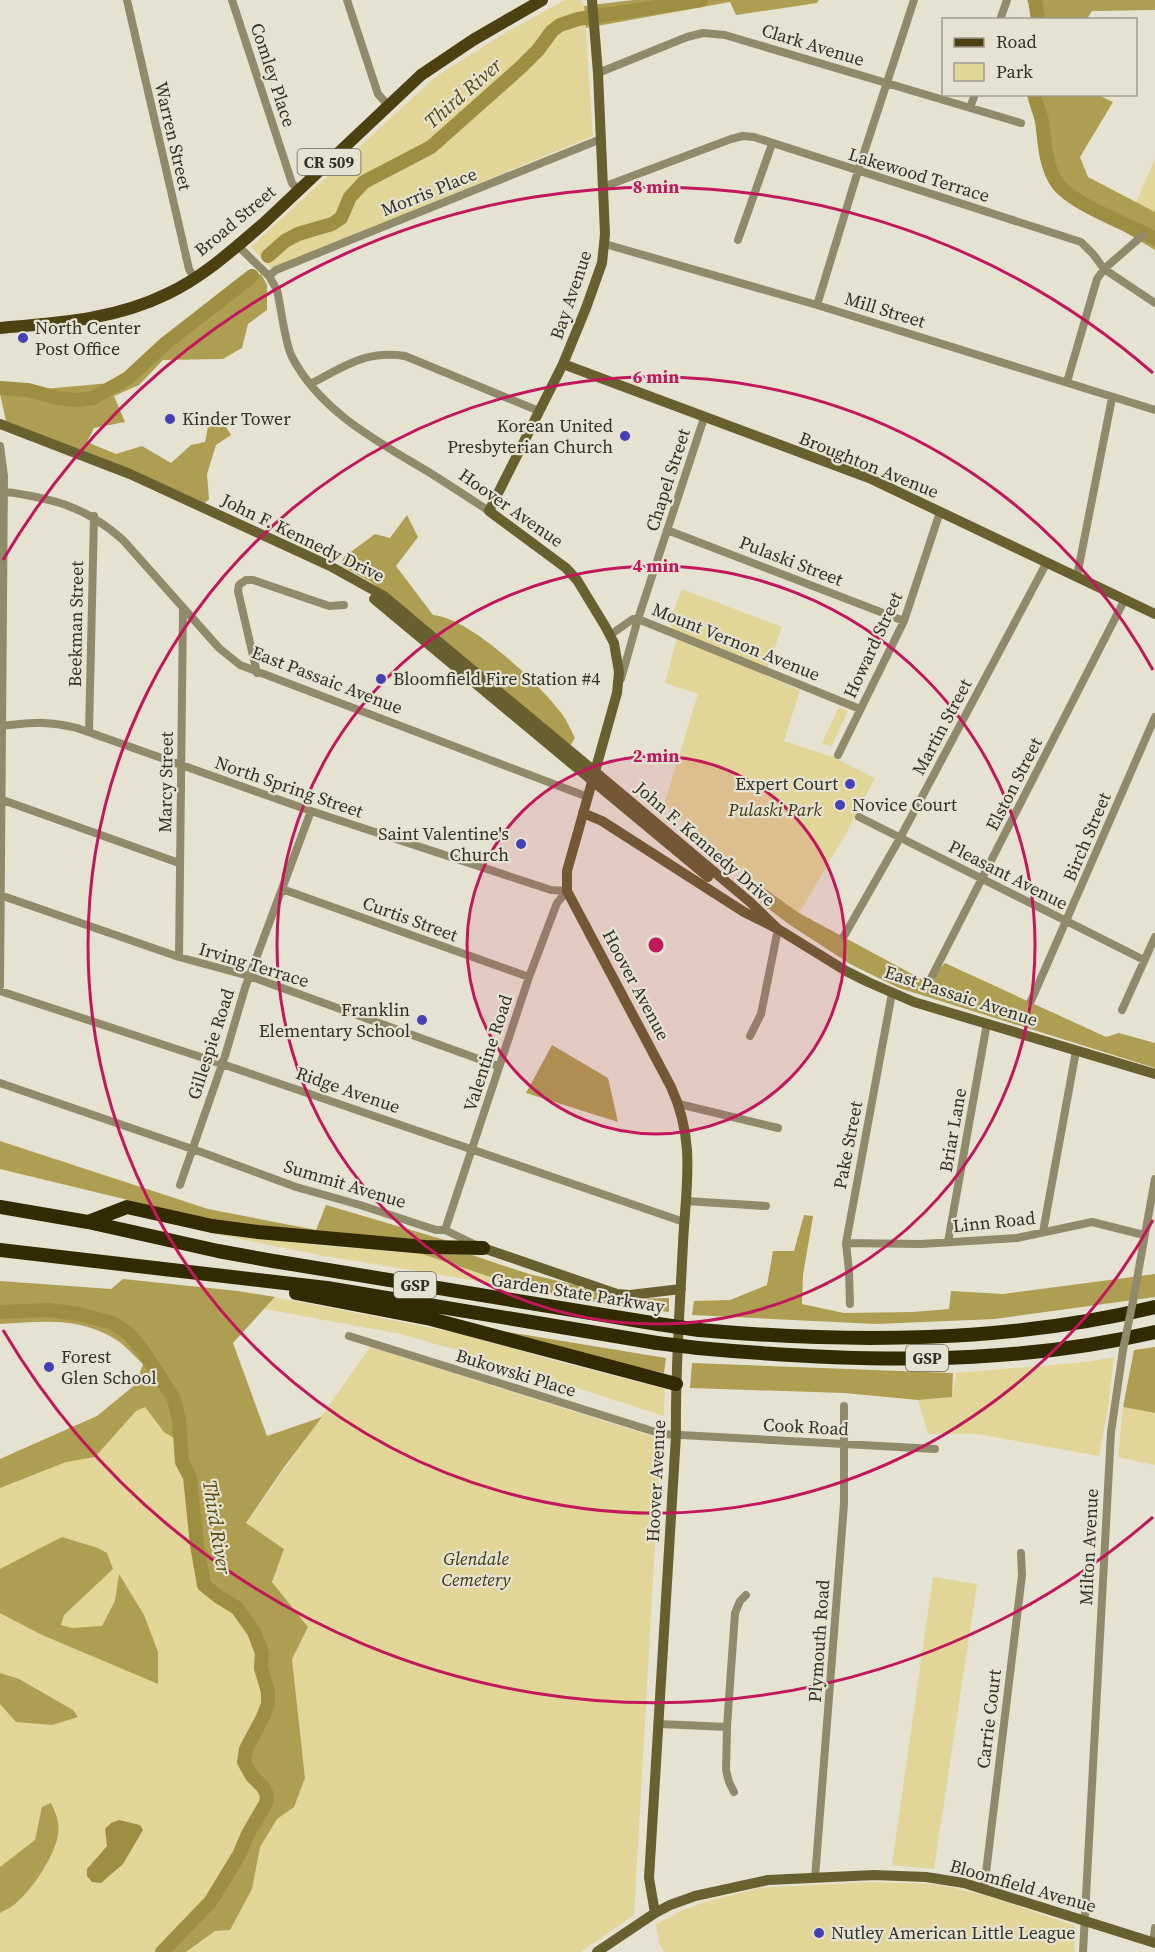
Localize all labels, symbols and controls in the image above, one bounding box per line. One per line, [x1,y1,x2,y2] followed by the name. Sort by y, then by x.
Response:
[759,17,868,72] street label: Clark Avenue
[942,18,1137,96] legend
[245,20,302,130] street label: Comley Place
[996,29,1037,54] text: Road
[418,51,509,135] water label: Third River
[996,59,1033,84] text: Park
[149,79,198,193] street label: Warren Street
[845,141,993,208] street label: Lakewood Terrace
[298,149,360,175] road number: CR 509
[377,161,480,222] street label: Morris Place
[633,174,679,199] text: 8 min
[189,179,281,262] street label: Broad Street
[544,247,597,343] street label: Bay Avenue
[842,285,929,334] street label: Mill Street
[35,315,141,361] place label: North Center Post Office
[16,331,30,345] marker: North Center Post Office
[633,364,679,389] text: 6 min
[182,406,291,431] place label: Kinder Tower
[163,412,177,426] marker: Kinder Tower
[447,413,613,459] place label: Korean United Presbyterian Church
[639,425,696,534] street label: Chapel Street
[796,425,943,504] street label: Broughton Avenue
[618,429,632,443] marker: Korean United Presbyterian Church
[454,462,569,553] street label: Hoover Avenue
[216,487,389,588] street label: John F. Kennedy Drive
[736,529,847,592] street label: Pulaski Street
[633,553,679,578] text: 4 min
[62,561,89,687] street label: Beekman Street
[837,587,908,702] street label: Howard Street
[649,596,824,687] street label: Mount Vernon Avenue
[248,639,406,720] street label: East Passaic Avenue
[393,666,600,691] place label: Bloomfield Fire Station #4
[374,672,388,686] marker: Bloomfield Fire Station #4
[906,674,977,779] street label: Martin Street
[152,731,179,833] street label: Marcy Street
[979,733,1048,835] street label: Elston Street
[633,743,679,768] text: 2 min
[212,749,367,824] street label: North Spring Street
[735,771,838,796] place label: Expert Court
[629,775,781,912] street label: John F. Kennedy Drive
[843,777,857,791] marker: Expert Court
[1057,788,1117,885] street label: Birch Street
[852,792,957,817] place label: Novice Court
[727,797,822,822] park label: Pulaski Park
[833,798,847,812] marker: Novice Court
[378,821,509,867] place label: Saint Valentine's Church
[944,834,1072,915] street label: Pleasant Avenue
[514,837,528,851] marker: Saint Valentine's Church
[359,890,461,947] street label: Curtis Street
[597,925,676,1045] street label: Hoover Avenue
[646,935,666,955] centre of rings
[196,936,312,993] street label: Irving Terrace
[881,959,1041,1032] street label: East Passaic Avenue
[181,985,240,1102] street label: Gillespie Road
[457,991,518,1114] street label: Valentine Road
[259,997,410,1043] place label: Franklin Elementary School
[415,1013,429,1027] marker: Franklin Elementary School
[293,1060,404,1119] street label: Ridge Avenue
[933,1086,972,1174] street label: Briar Lane
[827,1099,868,1191] street label: Pake Street
[281,1153,409,1214] street label: Summit Avenue
[951,1205,1036,1238] street label: Linn Road
[490,1266,667,1319] street label: Garden State Parkway
[394,1272,436,1298] road number: GSP
[453,1342,579,1403] street label: Bukowski Place
[61,1344,157,1390] place label: Forest Glen School
[906,1345,948,1371] road number: GSP
[42,1360,56,1374] marker: Forest Glen School
[763,1412,850,1441] street label: Cook Road
[640,1419,671,1543] street label: Hoover Avenue
[196,1478,238,1577] water label: Third River
[1073,1488,1104,1606] street label: Milton Avenue
[441,1546,511,1592] park label: Glendale Cemetery
[802,1579,835,1703] street label: Plymouth Road
[970,1668,1007,1770] street label: Carrie Court
[947,1853,1099,1918] street label: Bloomfield Avenue
[831,1920,1075,1945] place label: Nutley American Little League
[812,1926,826,1940] marker: Nutley American Little League

